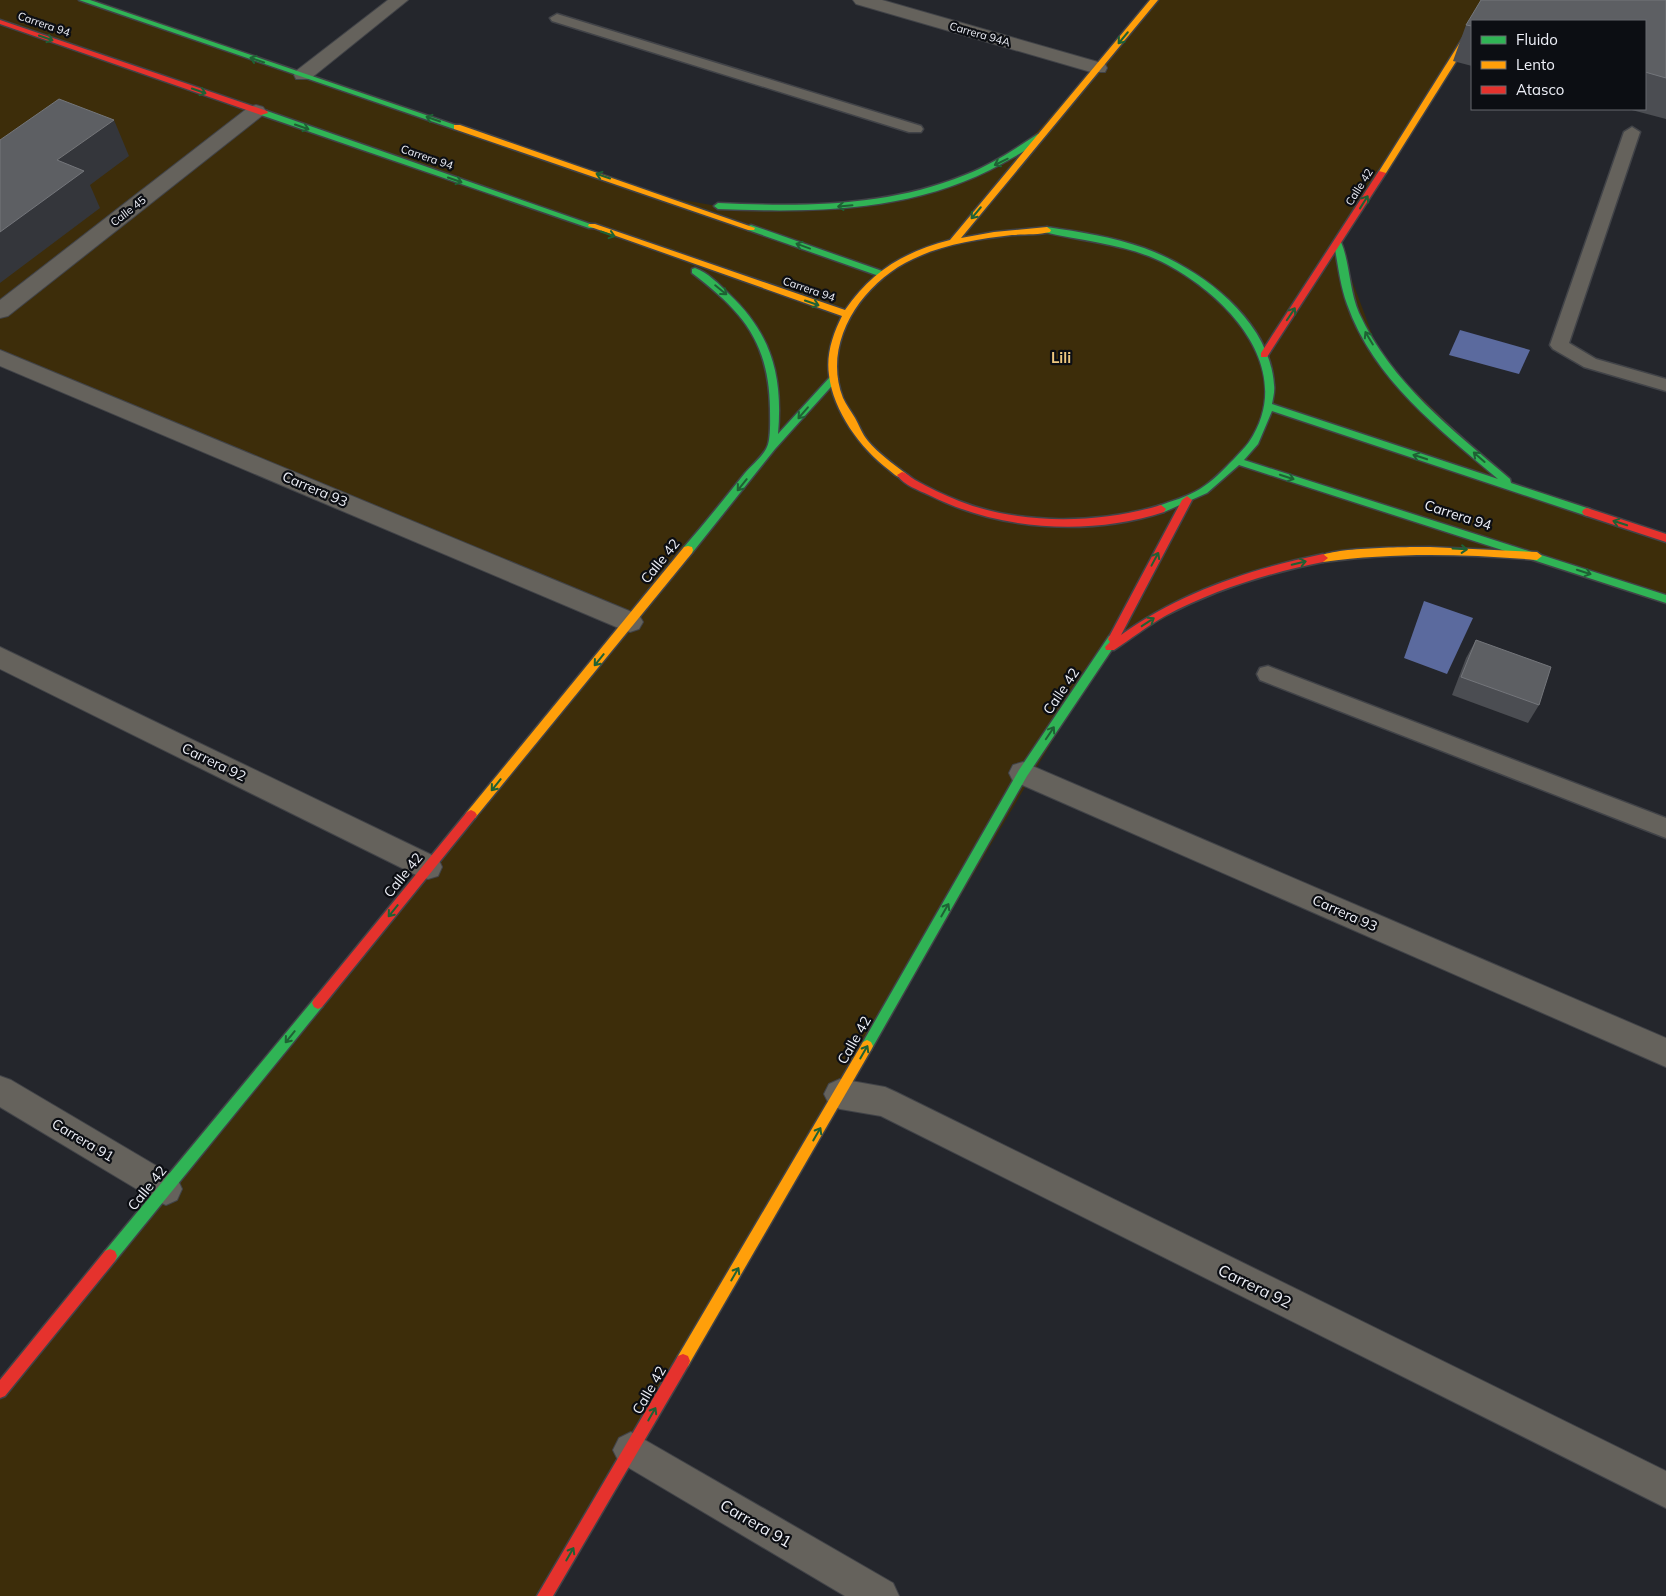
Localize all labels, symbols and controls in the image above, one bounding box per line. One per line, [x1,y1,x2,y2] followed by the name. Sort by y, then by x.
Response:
[16,9,72,40] street label: Carrera 94
[948,19,1012,49] street label: Carrera 94A
[1471,20,1646,110] legend
[1516,30,1558,49] text: Fluido
[1117,31,1128,44] one-way arrow
[38,34,53,43] one-way arrow
[249,54,265,64] one-way arrow
[1516,55,1555,74] text: Lento
[1516,80,1564,99] text: Atasco
[191,87,207,96] one-way arrow
[425,114,441,123] one-way arrow
[293,123,309,132] one-way arrow
[399,142,455,173] street label: Carrera 94
[994,158,1009,168] one-way arrow
[1342,165,1376,208] street label: Calle 42
[596,171,612,181] one-way arrow
[447,176,462,185] one-way arrow
[107,193,149,229] street label: Calle 45
[1359,196,1369,210] one-way arrow
[838,201,854,211] one-way arrow
[971,207,982,220] one-way arrow
[600,230,616,239] one-way arrow
[796,241,811,250] one-way arrow
[781,274,837,305] street label: Carrera 94
[714,285,727,296] one-way arrow
[803,299,819,308] one-way arrow
[1286,307,1296,321] one-way arrow
[1363,332,1373,346] one-way arrow
[1051,348,1071,367] district label: Lili
[797,406,808,419] one-way arrow
[1473,451,1486,462] one-way arrow
[1412,452,1428,461] one-way arrow
[280,467,350,511] street label: Carrera 93
[1279,472,1295,482] one-way arrow
[736,478,747,491] one-way arrow
[1422,496,1494,534] street label: Carrera 94
[1612,518,1628,527] one-way arrow
[636,535,684,587] street label: Calle 42
[1452,545,1468,554] one-way arrow
[1150,552,1160,567] one-way arrow
[1290,558,1306,567] one-way arrow
[1575,567,1591,577] one-way arrow
[1141,617,1155,627] one-way arrow
[593,653,604,666] one-way arrow
[1039,664,1083,718] street label: Calle 42
[1046,726,1056,740] one-way arrow
[179,739,249,785] street label: Carrera 92
[490,779,501,792] one-way arrow
[379,849,427,901] street label: Calle 42
[1310,891,1380,935] street label: Carrera 93
[940,903,950,918] one-way arrow
[387,904,398,917] one-way arrow
[833,1013,875,1067] street label: Calle 42
[285,1030,296,1043] one-way arrow
[860,1045,870,1059] one-way arrow
[49,1114,117,1166] street label: Carrera 91
[812,1127,822,1141] one-way arrow
[123,1162,171,1214] street label: Calle 42
[1215,1260,1295,1312] street label: Carrera 92
[730,1267,740,1281] one-way arrow
[628,1363,670,1417] street label: Calle 42
[648,1407,658,1421] one-way arrow
[717,1495,795,1551] street label: Carrera 91
[566,1547,575,1562] one-way arrow

